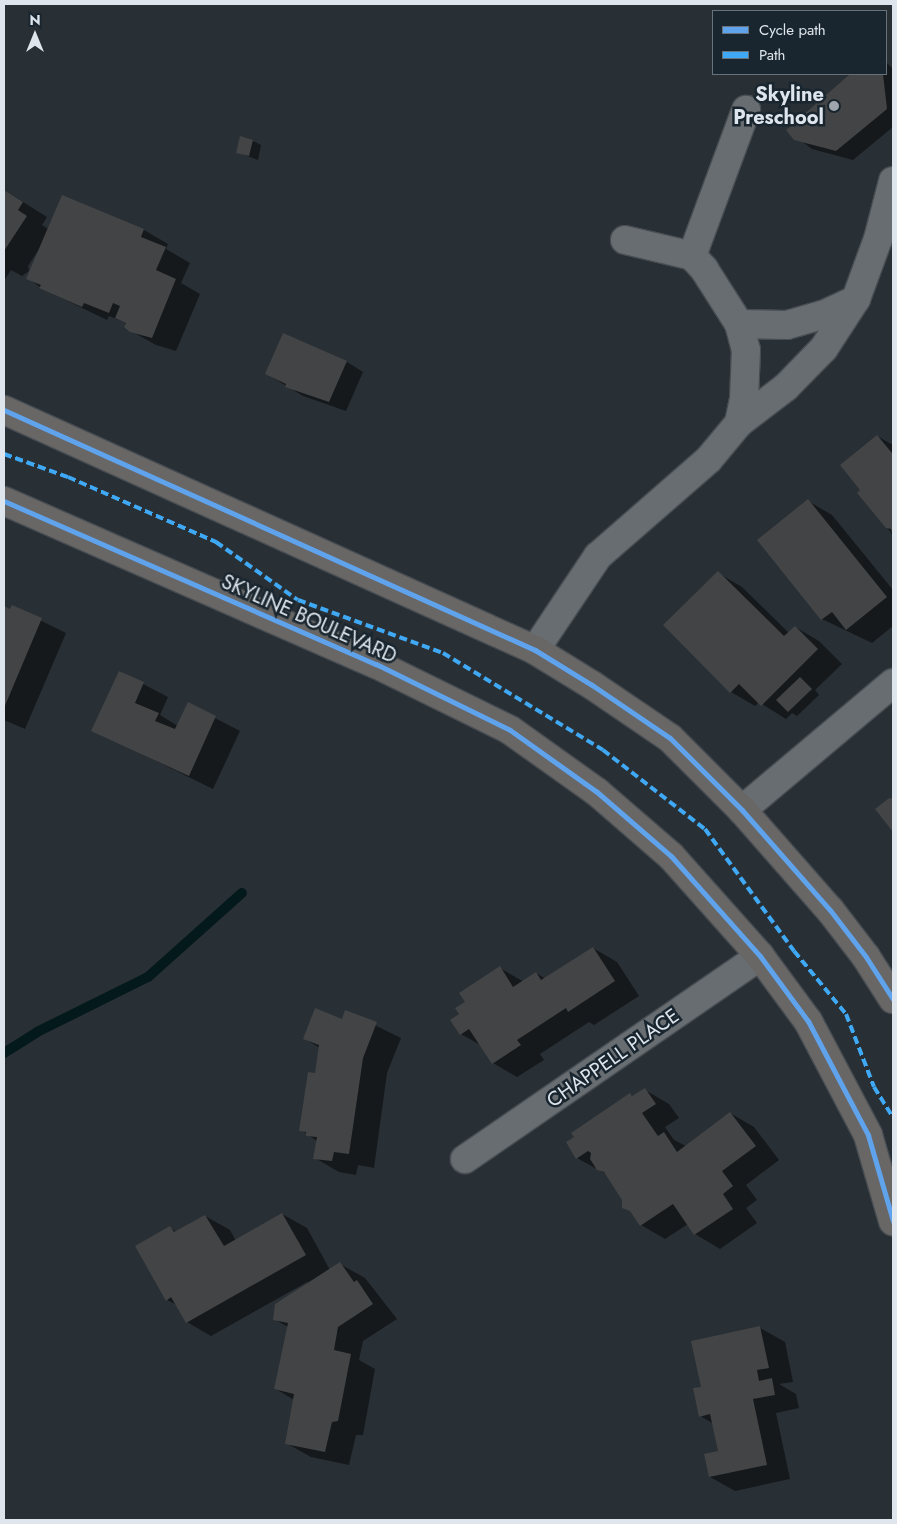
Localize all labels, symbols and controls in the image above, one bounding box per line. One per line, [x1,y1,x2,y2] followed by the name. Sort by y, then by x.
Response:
[10,10,60,60] north arrow
[29,10,41,30] text: N
[712,10,887,75] legend
[759,19,826,41] text: Cycle path
[759,44,785,66] text: Path
[733,82,824,129] place label: Skyline Preschool
[828,100,840,112] marker: Skyline Preschool
[218,570,400,668] street label: SKYLINE BOULEVARD
[542,1003,684,1113] street label: CHAPPELL PLACE

